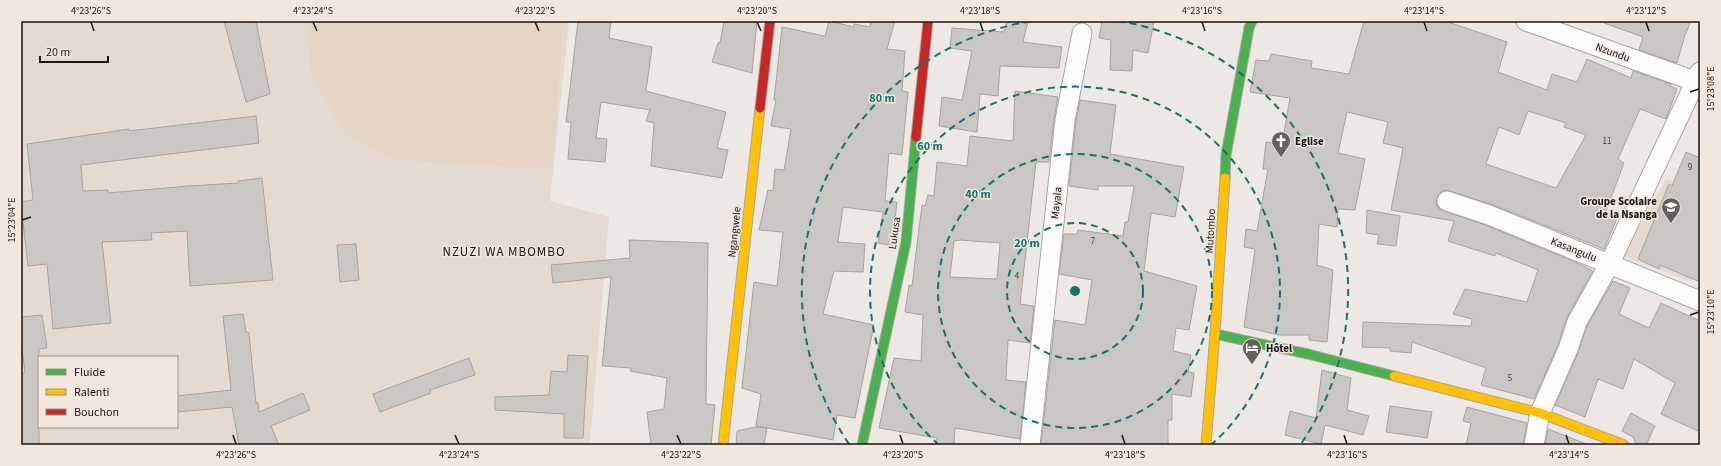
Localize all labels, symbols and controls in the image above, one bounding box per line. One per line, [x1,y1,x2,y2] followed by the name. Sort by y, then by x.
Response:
[71,4,111,18] text: 4°23'26"S
[293,4,333,18] text: 4°23'24"S
[515,4,555,18] text: 4°23'22"S
[737,4,777,18] text: 4°23'20"S
[960,4,1000,18] text: 4°23'18"S
[1182,4,1222,18] text: 4°23'16"S
[1404,4,1444,18] text: 4°23'14"S
[1626,4,1666,18] text: 4°23'12"S
[40,38,108,64] scale bar
[1593,39,1632,66] street label: Nzundu
[46,44,70,61] text: 20 m
[1704,66,1718,112] text: 15°23'08"E
[869,90,895,107] text: 80 m
[1270,130,1292,158] church icon: Eglise
[1295,134,1324,149] place label: Eglise
[1603,135,1611,148] house number: 11
[917,138,943,155] text: 60 m
[1688,161,1693,174] house number: 9
[965,186,991,203] text: 40 m
[1047,186,1066,220] street label: Mayala
[1580,194,1657,222] place label: Groupe Scolaire de la Nsanga
[1660,196,1682,224] school or university icon: Groupe Scolaire de la Nsanga
[5,197,19,243] text: 15°23'04"E
[724,205,745,258] street label: Ngangwele
[1202,208,1219,254] street label: Mutombo
[885,216,904,250] street label: Lukusa
[1549,233,1599,265] street label: Kasangulu
[1014,235,1040,252] text: 20 m
[1091,235,1096,248] house number: 7
[442,243,566,261] district label: NZUZI WA MBOMBO
[1015,270,1020,283] house number: 4
[1068,284,1082,298] centre of rings
[1704,289,1718,335] text: 15°23'10"E
[1241,337,1263,365] hotel icon: Hôtel
[1266,341,1293,356] place label: Hôtel
[38,356,178,428] legend
[74,364,105,381] text: Fluide
[1508,372,1513,385] house number: 5
[74,384,109,401] text: Ralenti
[74,404,119,421] text: Bouchon
[216,448,256,462] text: 4°23'26"S
[439,448,479,462] text: 4°23'24"S
[661,448,701,462] text: 4°23'22"S
[883,448,923,462] text: 4°23'20"S
[1105,448,1145,462] text: 4°23'18"S
[1327,448,1367,462] text: 4°23'16"S
[1549,448,1589,462] text: 4°23'14"S

